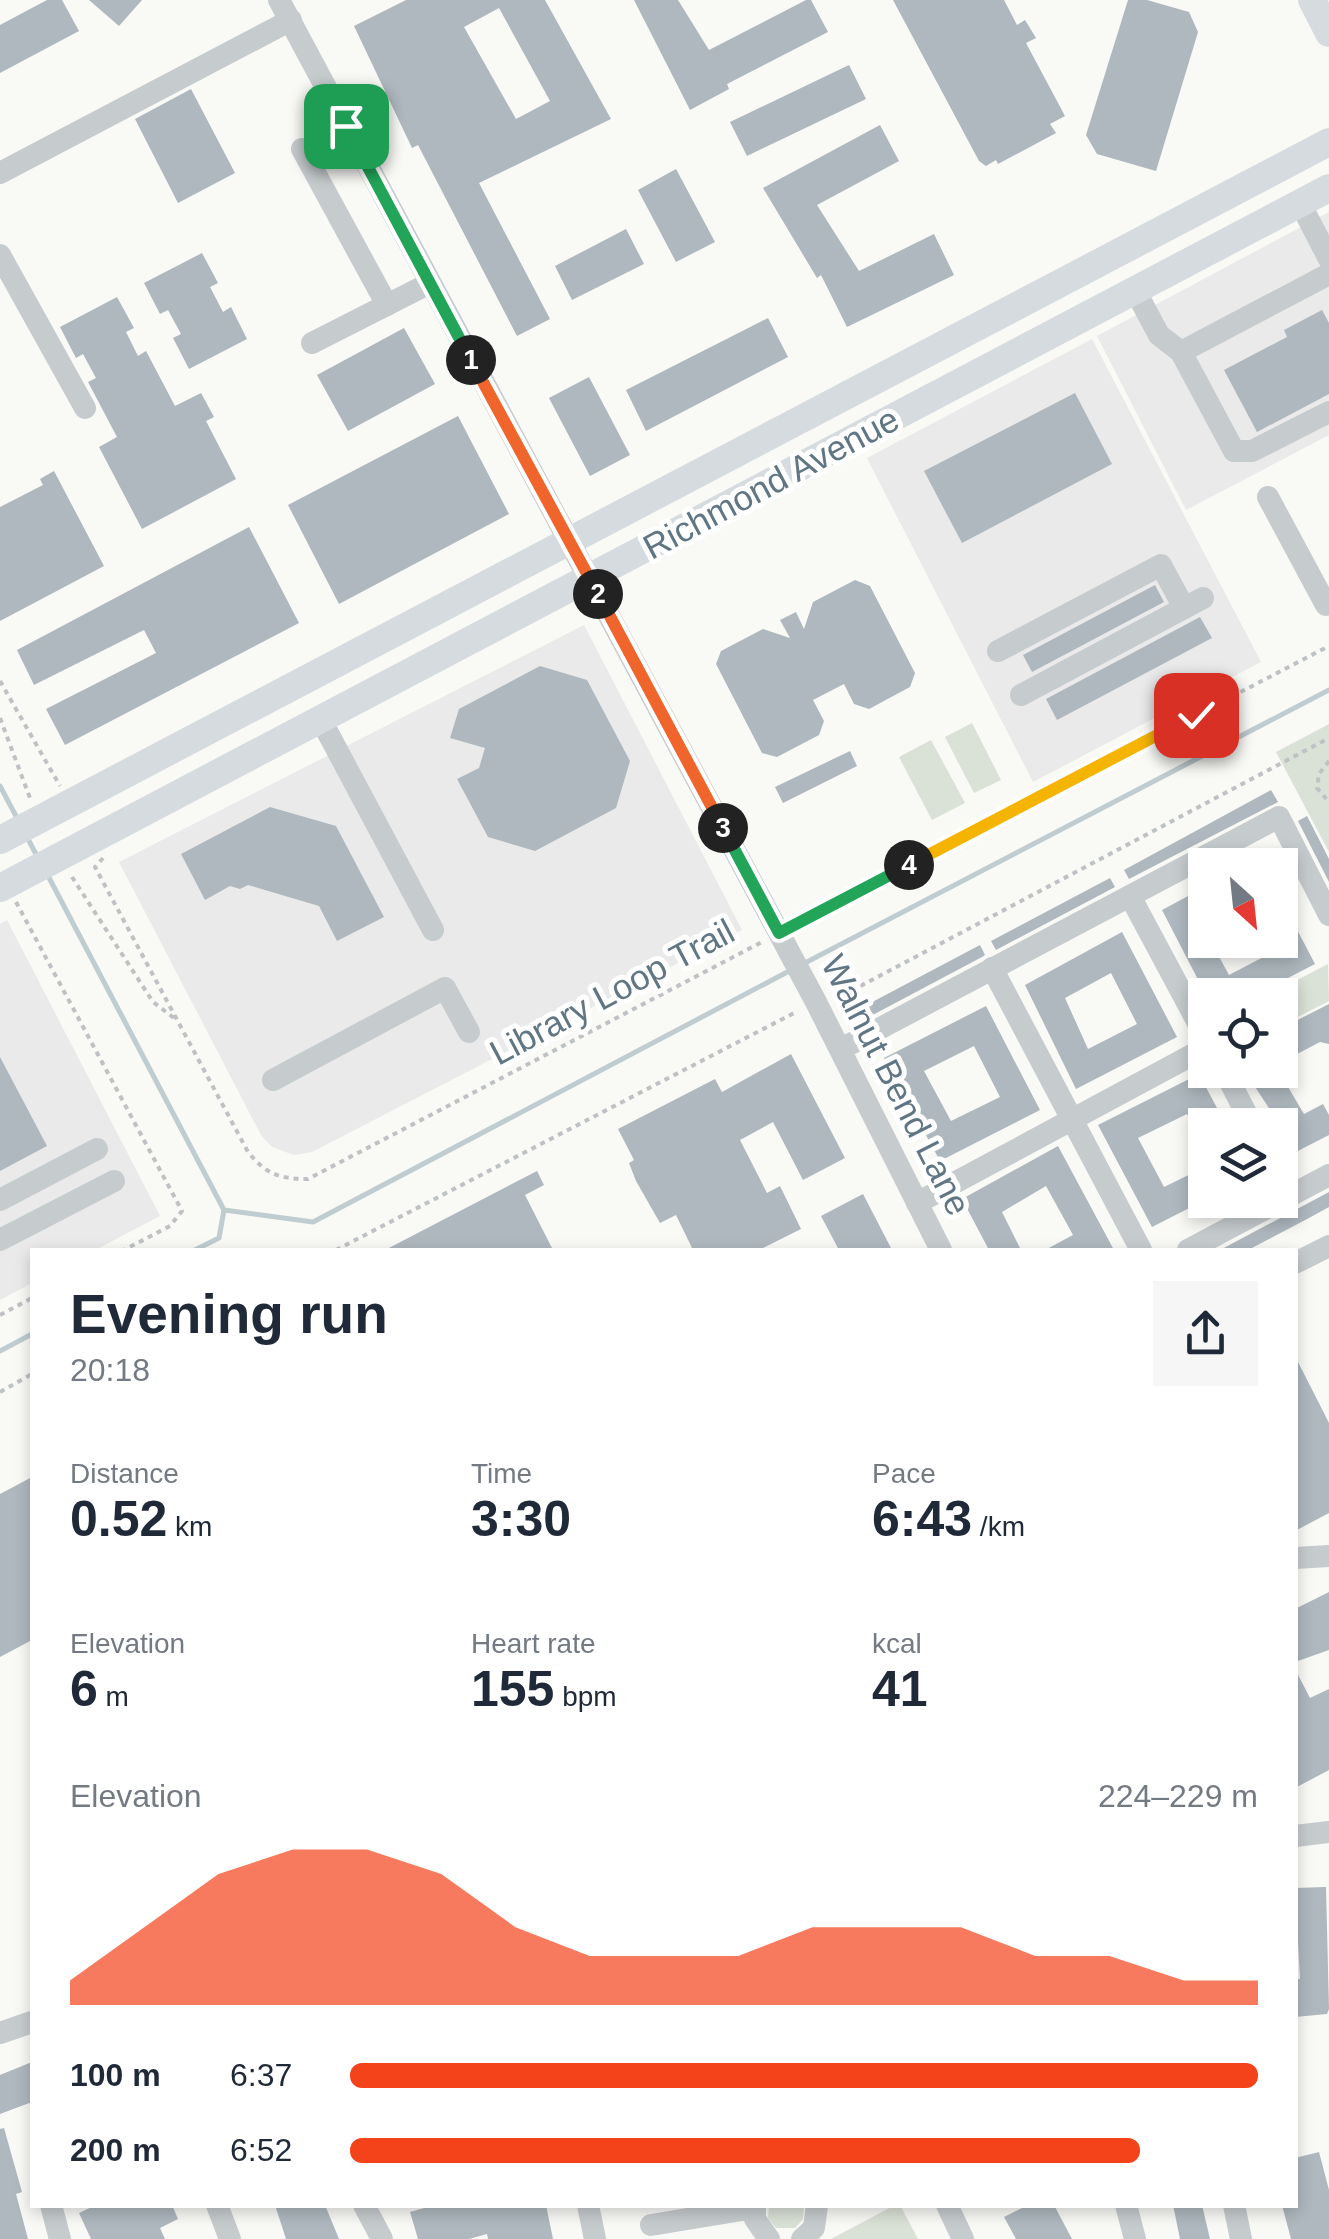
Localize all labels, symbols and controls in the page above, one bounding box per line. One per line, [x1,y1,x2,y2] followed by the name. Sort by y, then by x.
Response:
[304,84,389,169] pin
[319,99,374,154] icon: arrive
[446,335,496,385] pin: 1
[463,344,479,375] text: 1
[636,399,905,566] street label: Richmond Avenue
[573,569,623,619] pin: 2
[590,578,606,609] text: 2
[1154,673,1239,758] pin
[1169,688,1224,743] icon: check
[698,803,748,853] pin: 3
[715,812,731,843] text: 3
[884,840,934,890] pin: 4
[1188,848,1298,958] north arrow
[1188,848,1298,1218] map controls
[901,849,917,880] text: 4
[483,911,740,1072] street label: Library Loop Trail
[814,948,979,1221] street label: Walnut Bend Lane
[1188,978,1298,1088] button: locate
[1188,1108,1298,1218] button: layers
[1153,1281,1258,1386] button: share
[70,1283,388,1345] text: Evening run
[70,1352,150,1388] text: 20:18
[70,1458,179,1489] text: Distance
[471,1458,532,1489] text: Time
[872,1458,936,1489] text: Pace
[70,1491,167,1547] text: 0.52
[471,1491,571,1547] text: 3:30
[872,1491,972,1547] text: 6:43
[167,1511,212,1542] text: km
[972,1511,1025,1542] text: /km
[70,1628,185,1659] text: Elevation
[471,1628,596,1659] text: Heart rate
[872,1628,922,1659] text: kcal
[70,1661,98,1717] text: 6
[471,1661,554,1717] text: 155
[872,1661,928,1717] text: 41
[98,1681,129,1712] text: m
[554,1681,617,1712] text: bpm
[70,1778,202,1814] text: Elevation
[1098,1778,1258,1814] text: 224–229 m
[70,2057,161,2093] text: 100 m
[230,2057,292,2093] text: 6:37
[70,2132,161,2168] text: 200 m
[230,2132,292,2168] text: 6:52

